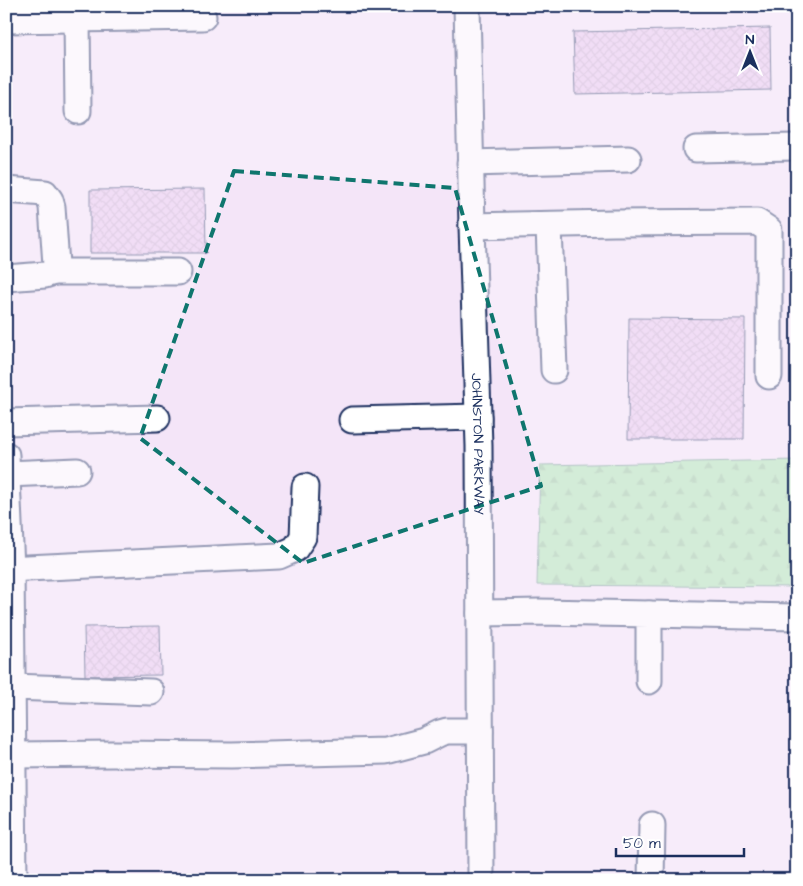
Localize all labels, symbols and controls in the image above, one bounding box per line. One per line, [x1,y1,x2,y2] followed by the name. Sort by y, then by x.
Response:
[726,28,776,78] north arrow
[746,30,755,50] text: N
[466,373,488,515] street label: JOHNSTON PARKWAY
[616,826,743,858] scale bar
[623,833,661,854] text: 50 m

